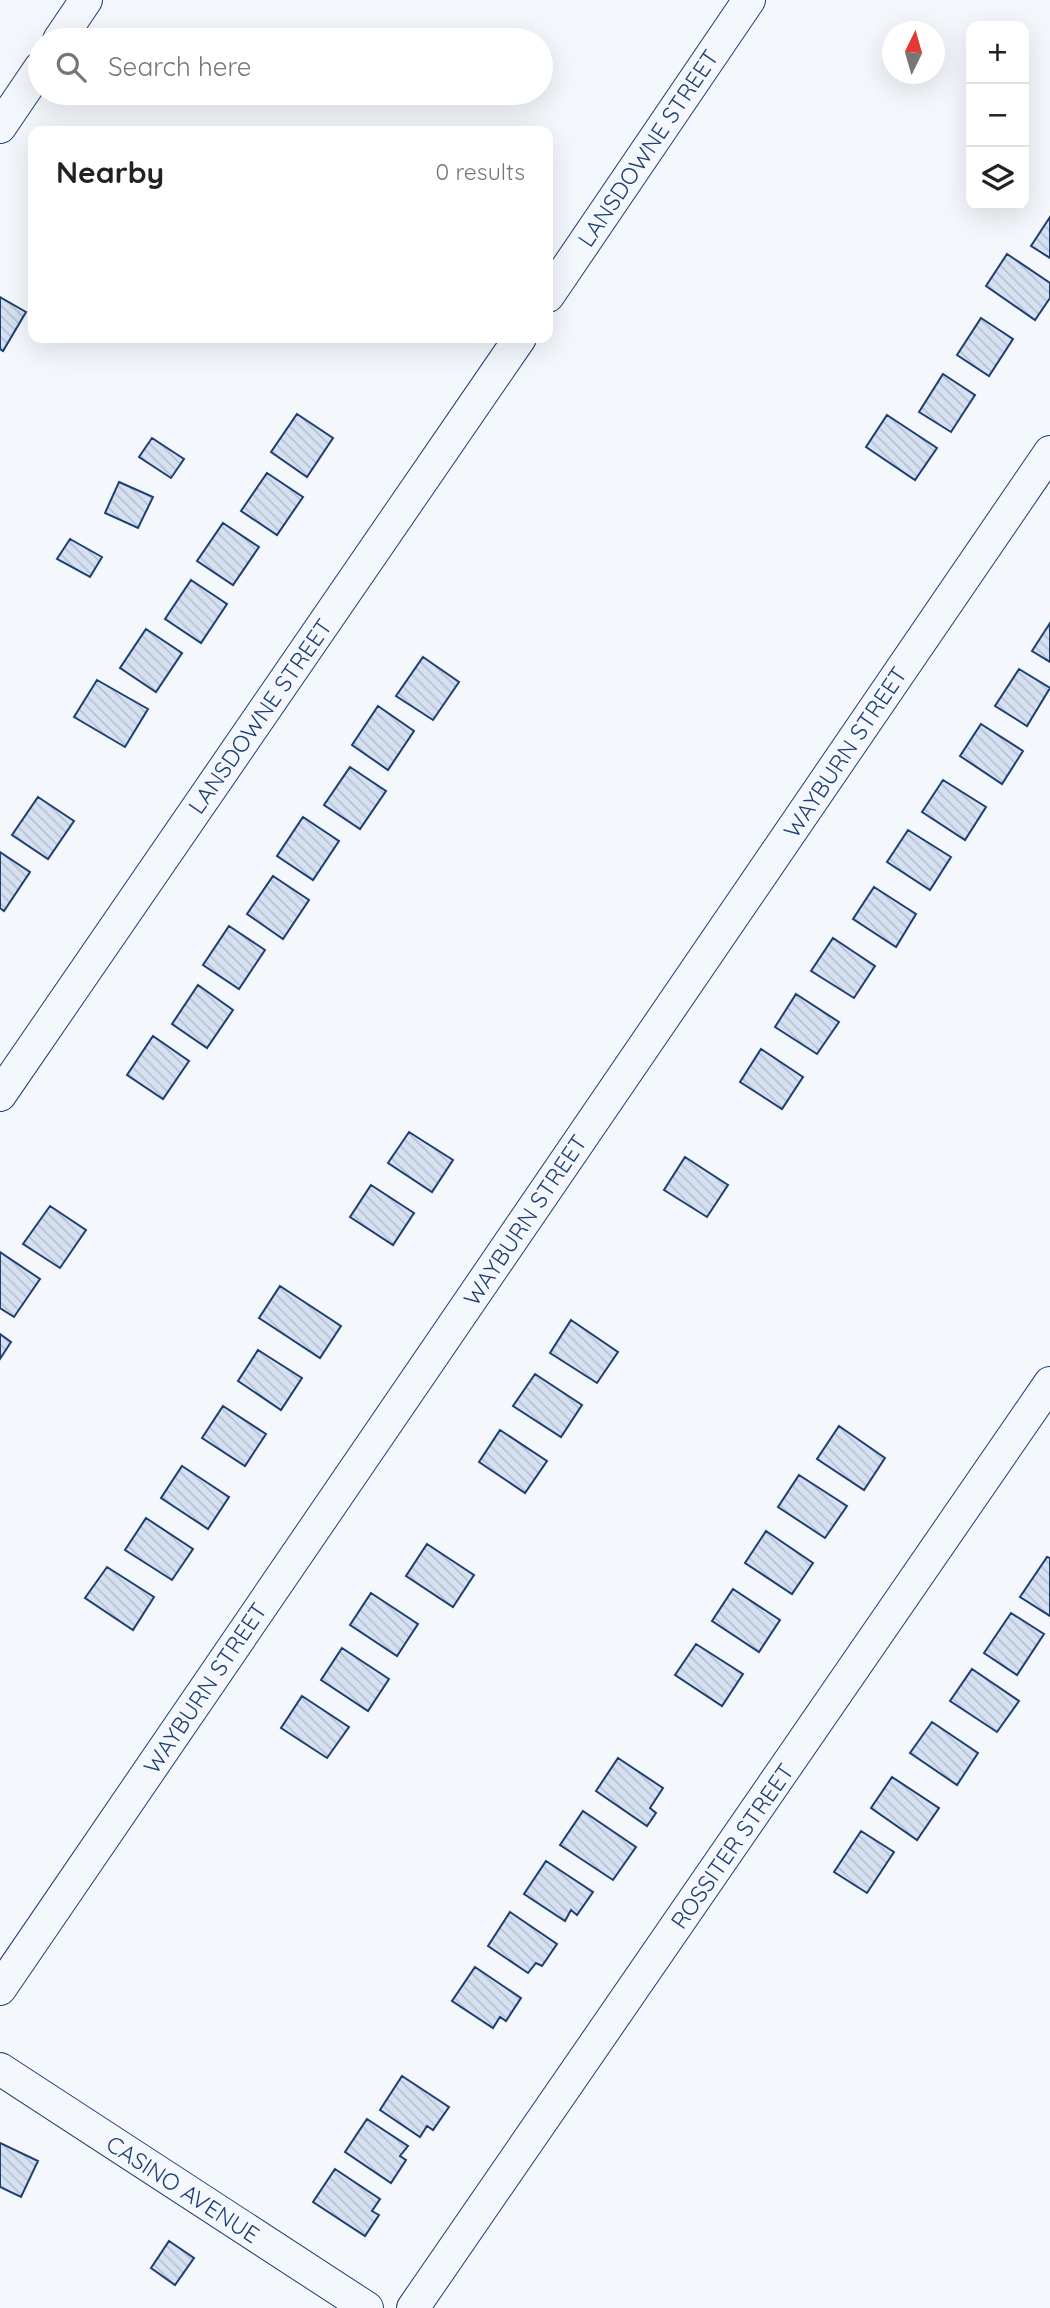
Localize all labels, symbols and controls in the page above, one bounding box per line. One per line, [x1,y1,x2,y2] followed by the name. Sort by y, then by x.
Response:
[882,21,945,84] north arrow
[966,21,1029,210] map controls
[966,21,1029,84] button: +
[28,28,553,105] search box
[571,44,725,252] street label: LANSDOWNE STREET
[52,48,90,86] icon: search
[108,50,252,83] text: Search here
[966,84,1029,147] button: −
[966,147,1029,210] button: layers
[56,153,164,191] text: Nearby
[436,157,525,186] text: 0 results
[182,613,338,819] street label: LANSDOWNE STREET
[777,661,913,843] street label: WAYBURN STREET
[457,1129,593,1311] street label: WAYBURN STREET
[137,1597,273,1779] street label: WAYBURN STREET
[664,1758,800,1934] street label: ROSSITER STREET
[101,2129,265,2249] street label: CASINO AVENUE

